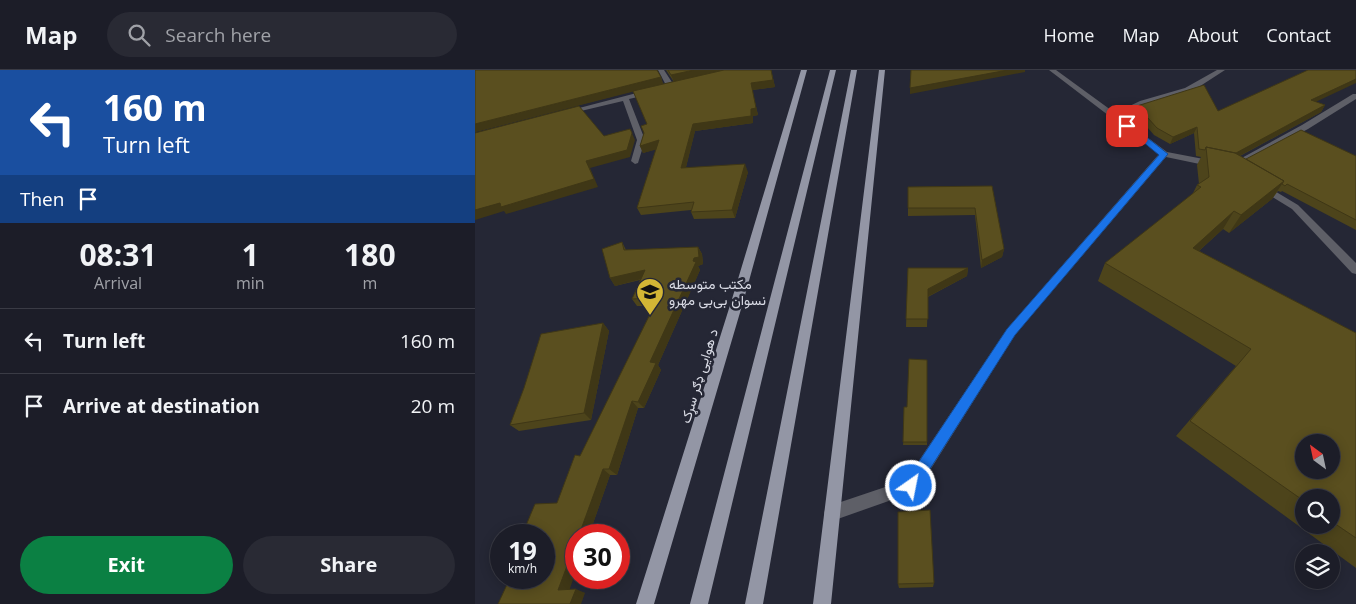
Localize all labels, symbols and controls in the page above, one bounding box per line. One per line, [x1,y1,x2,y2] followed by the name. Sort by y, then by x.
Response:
[107,12,457,57] search box
[25,18,77,51] text: Map
[125,21,153,49] icon: search
[165,22,271,48] text: Search here
[1044,23,1094,47] text: Home
[1122,23,1160,47] text: Map
[1188,23,1238,47] text: About
[1266,23,1331,47] text: Contact
[103,84,207,131] text: 160 m
[20,90,85,155] icon: left
[1106,105,1148,147] pin
[1113,112,1141,140] icon: arrive
[103,129,190,159] text: Turn left
[74,185,102,213] icon: arrive
[20,186,64,212] text: Then
[79,234,157,275] text: 08:31
[242,234,259,275] text: 1
[344,234,396,275] text: 180
[94,272,142,294] text: Arrival
[236,272,265,294] text: min
[362,272,377,294] text: m
[669,274,766,309] place label: مکتب متوسطه نسوان بی‌بی مهرو
[635,277,665,316] school or university icon: مکتب متوسطه نسوان بی‌بی مهرو
[675,326,723,426] street label: د هوایی ډګر سړک
[20,327,48,355] icon: left
[63,328,145,354] text: Turn left
[400,328,455,354] text: 160 m
[20,392,48,420] icon: arrive
[63,393,260,419] text: Arrive at destination
[411,393,455,419] text: 20 m
[1295,434,1340,479] north arrow
[1295,434,1340,589] map controls
[884,459,936,511] position arrow
[1295,489,1340,534] button: search
[565,524,630,589] speed limit sign: 30
[508,533,537,567] text: 19
[20,536,233,594] button: Exit
[243,536,455,594] button: Share
[1295,544,1340,589] button: layers
[508,560,537,577] text: km/h

